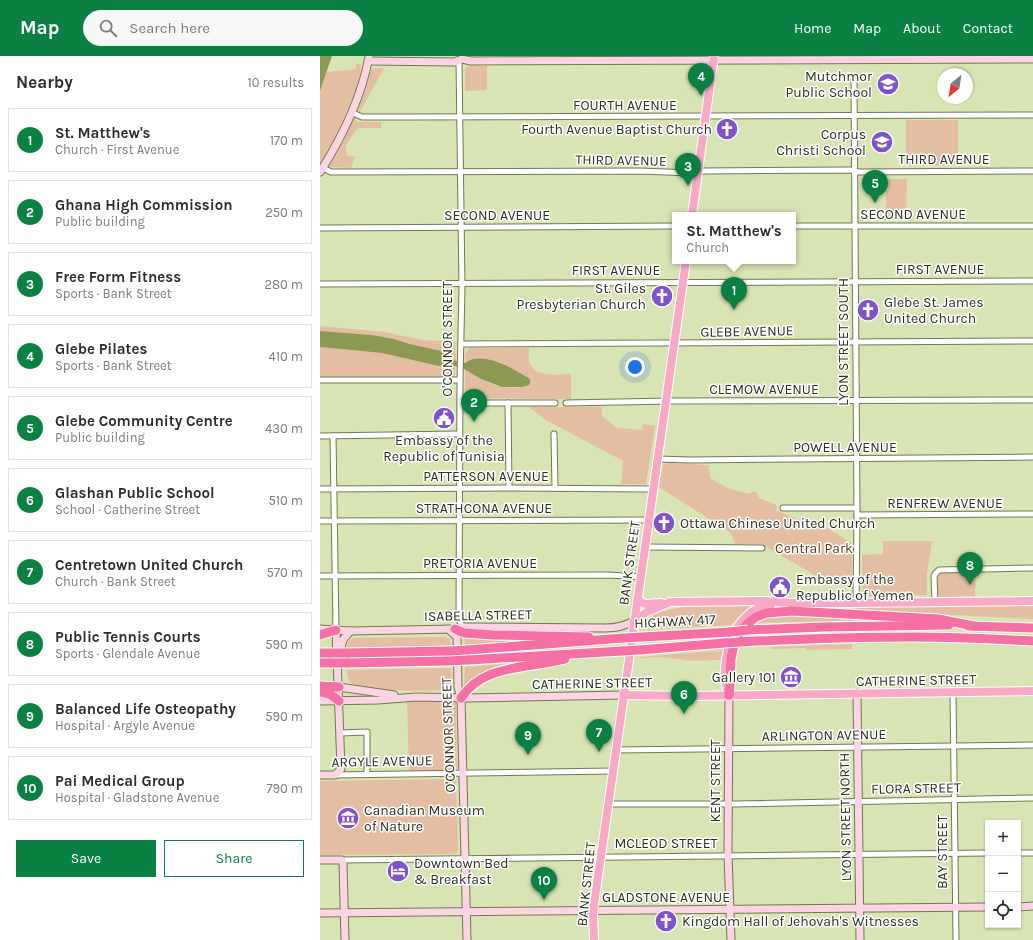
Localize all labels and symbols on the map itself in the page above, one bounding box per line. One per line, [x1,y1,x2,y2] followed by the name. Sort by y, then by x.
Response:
[688,63,714,96] pin: 4
[785,68,873,101] place label: Mutchmor Public School
[937,68,973,104] north arrow
[875,71,901,97] school or university icon: Mutchmor Public School
[573,97,677,114] street label: FOURTH AVENUE
[714,116,740,142] church icon: Fourth Avenue Baptist Church
[521,121,712,138] place label: Fourth Avenue Baptist Church
[776,126,866,159] place label: Corpus Christi School
[869,129,895,155] school or university icon: Corpus Christi School
[575,151,667,170] street label: THIRD AVENUE
[898,151,990,168] street label: THIRD AVENUE
[675,153,701,186] pin: 3
[862,170,888,203] pin: 5
[860,206,966,223] street label: SECOND AVENUE
[444,207,550,224] street label: SECOND AVENUE
[896,261,984,278] street label: FIRST AVENUE
[572,262,660,279] street label: FIRST AVENUE
[721,277,747,310] pin: 1
[835,278,852,406] street label: LYON STREET SOUTH
[516,280,646,313] place label: St. Giles Presbyterian Church
[439,281,456,397] street label: O'CONNOR STREET
[649,283,675,309] church icon: St. Giles Presbyterian Church
[884,294,983,327] place label: Glebe St. James United Church
[855,297,881,323] church icon: Glebe St. James United Church
[700,322,794,341] street label: GLEBE AVENUE
[625,357,645,377] your location
[709,381,819,398] street label: CLEMOW AVENUE
[461,389,487,422] pin: 2
[431,405,457,431] public building icon: Embassy of the Republic of Tunisia
[383,432,505,465] place label: Embassy of the Republic of Tunisia
[793,439,897,456] street label: POWELL AVENUE
[423,468,549,485] street label: PATTERSON AVENUE
[887,495,1003,512] street label: RENFREW AVENUE
[416,500,552,517] street label: STRATHCONA AVENUE
[651,510,677,536] church icon: Ottawa Chinese United Church
[680,515,875,532] place label: Ottawa Chinese United Church
[615,520,644,606] street label: BANK STREET
[775,540,853,557] park label: Central Park
[957,552,983,585] pin: 8
[423,555,537,572] street label: PRETORIA AVENUE
[796,571,914,604] place label: Embassy of the Republic of Yemen
[767,574,793,600] public building icon: Embassy of the Republic of Yemen
[424,606,532,625] street label: ISABELLA STREET
[634,611,717,632] street label: HIGHWAY 417
[778,664,804,690] museum icon: Gallery 101
[712,669,776,686] place label: Gallery 101
[856,671,976,690] street label: CATHERINE STREET
[532,674,652,693] street label: CATHERINE STREET
[438,677,459,793] street label: O'CONNOR STREET
[671,681,697,714] pin: 6
[586,719,612,752] pin: 7
[515,722,541,755] pin: 9
[762,726,886,745] street label: ARLINGTON AVENUE
[707,739,724,823] street label: KENT STREET
[331,752,433,771] street label: ARGYLE AVENUE
[836,753,855,881] street label: LYON STREET NORTH
[871,779,961,798] street label: FLORA STREET
[364,802,485,835] place label: Canadian Museum of Nature
[335,805,361,831] museum icon: Canadian Museum of Nature
[934,815,951,889] street label: BAY STREET
[614,835,718,852] street label: MCLEOD STREET
[574,841,599,927] street label: BANK STREET
[414,855,509,888] place label: Downtown Bed & Breakfast
[385,858,411,884] hotel icon: Downtown Bed & Breakfast
[531,867,557,900] pin: 10
[602,889,730,906] street label: GLADSTONE AVENUE
[653,908,679,934] church icon: Kingdom Hall of Jehovah's Witnesses
[682,913,919,930] place label: Kingdom Hall of Jehovah's Witnesses

